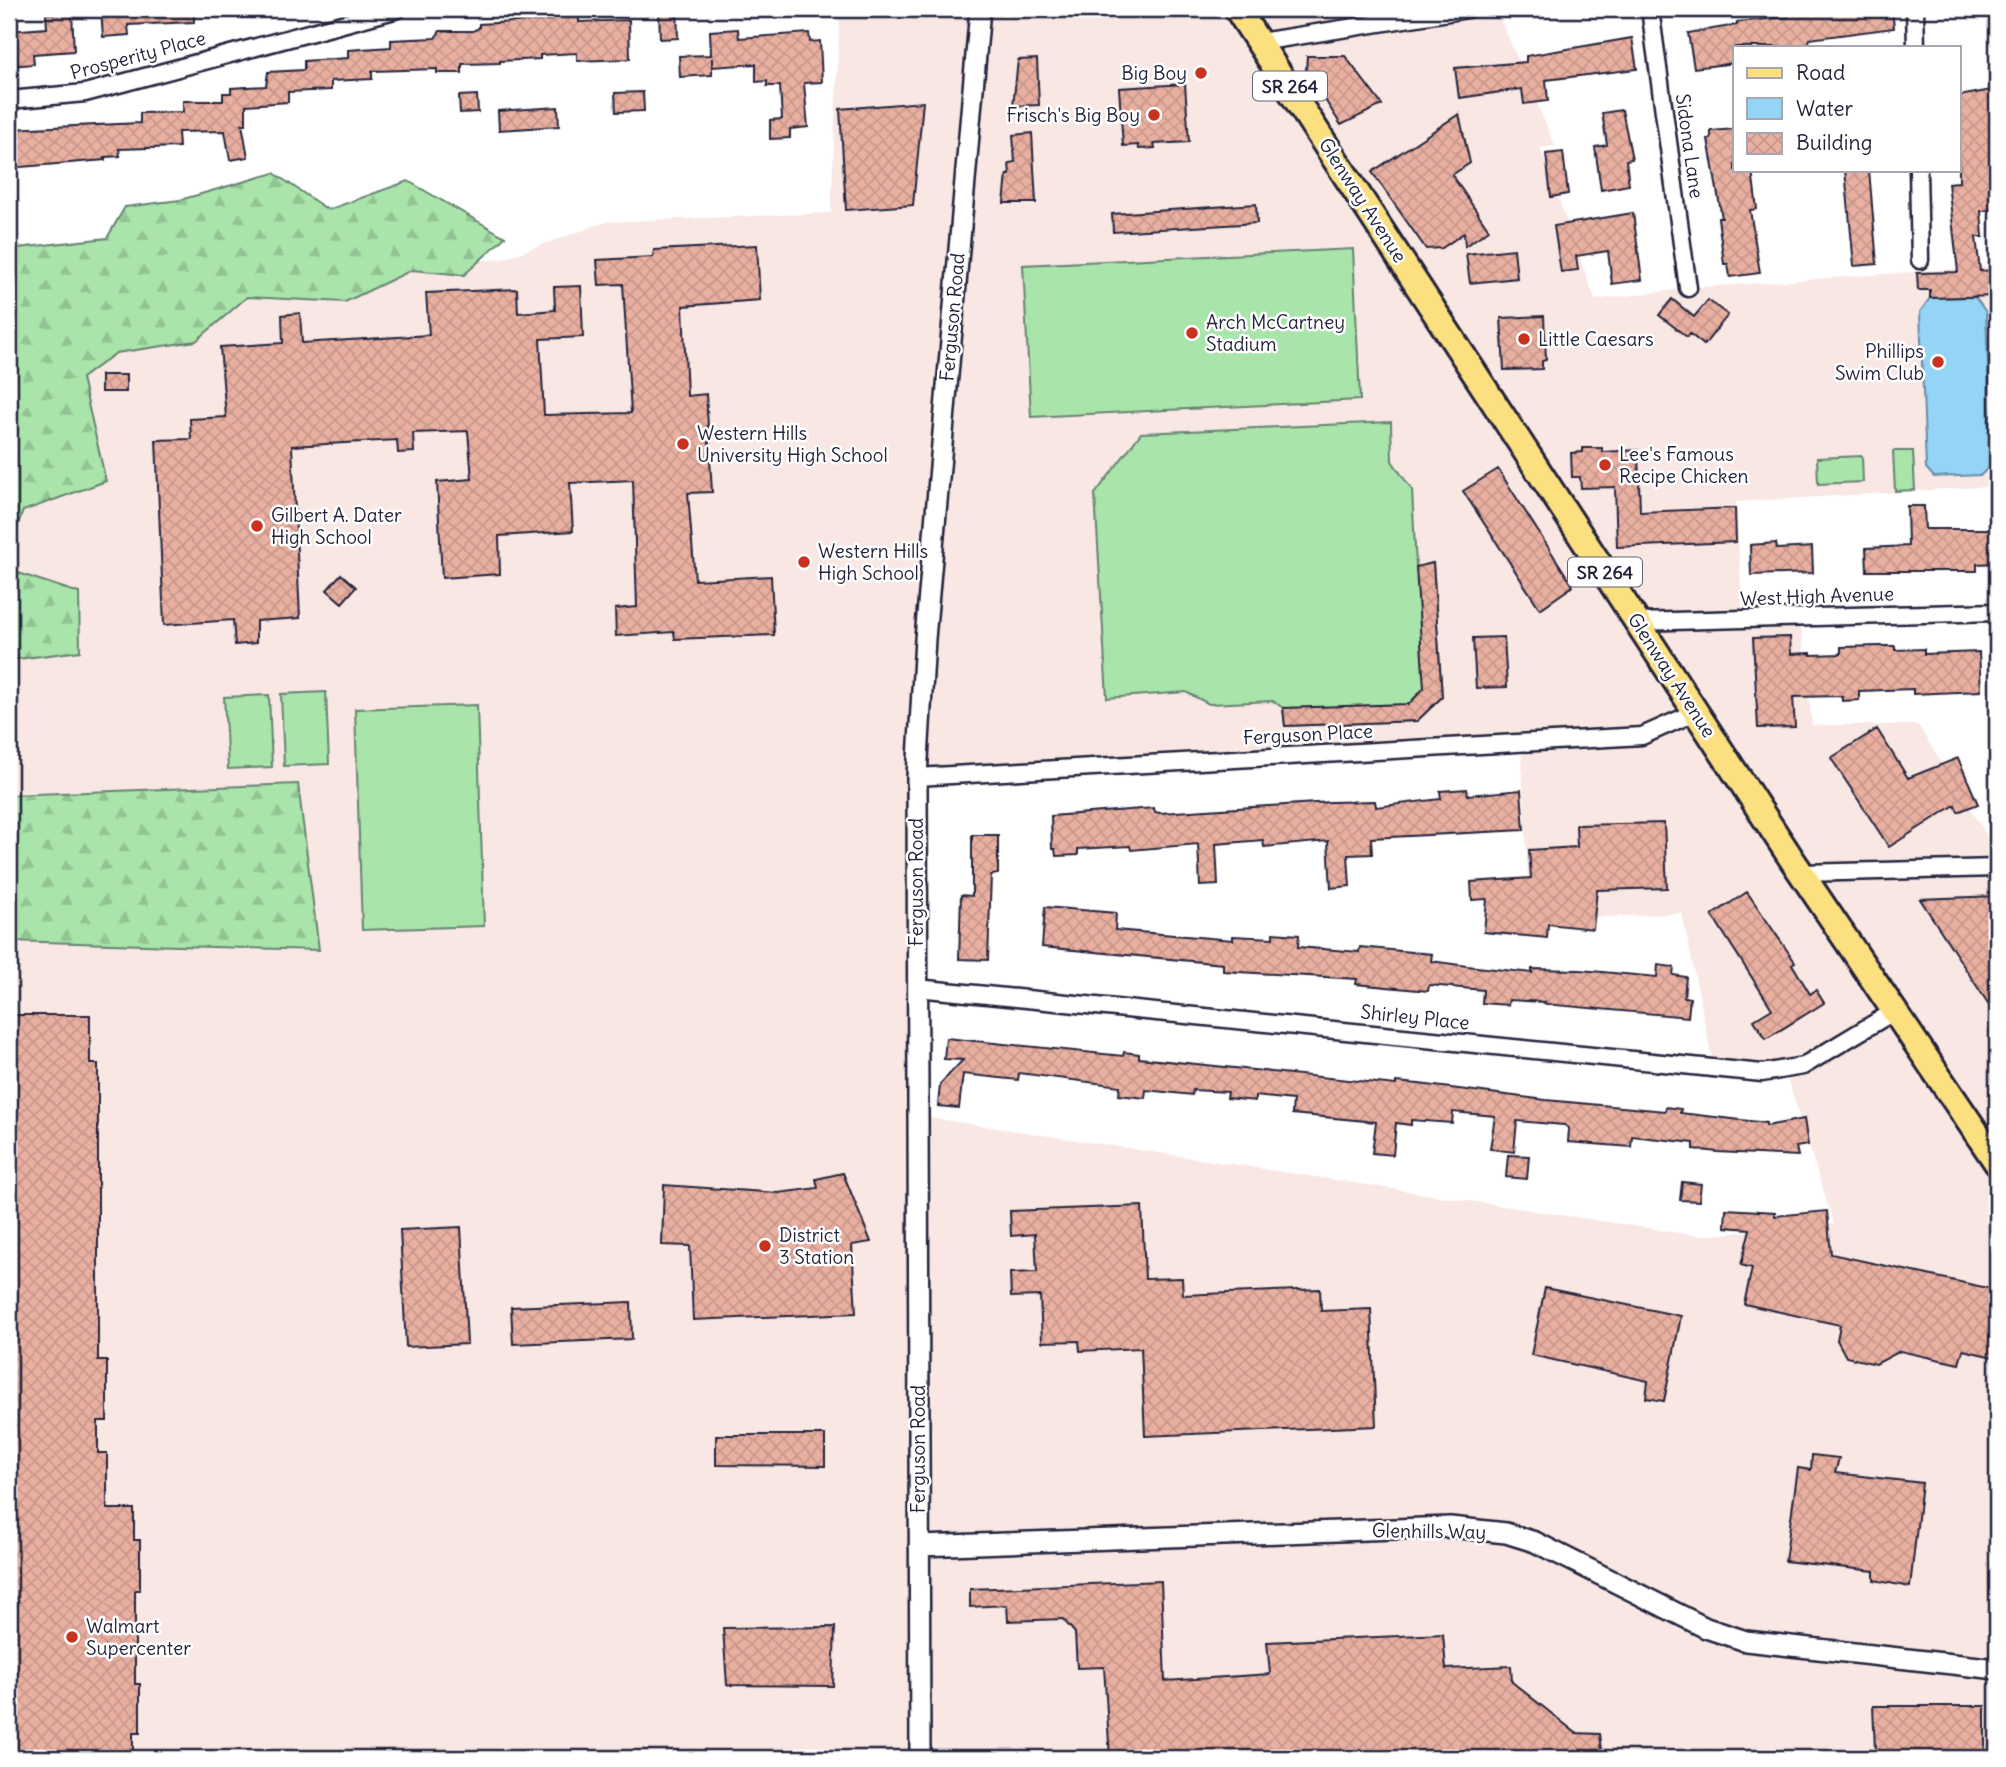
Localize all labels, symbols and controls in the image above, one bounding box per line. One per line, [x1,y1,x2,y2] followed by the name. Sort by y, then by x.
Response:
[68,25,208,85] street label: Prosperity Place
[1733,46,1960,172] legend
[1796,59,1845,86] text: Road
[1121,61,1187,85] place label: Big Boy
[1193,65,1209,81] marker: Big Boy
[1253,72,1327,100] road number: SR 264
[1671,92,1709,200] street label: Sidona Lane
[1796,95,1854,122] text: Water
[1007,103,1140,127] place label: Frisch's Big Boy
[1146,107,1162,123] marker: Frisch's Big Boy
[1796,129,1872,156] text: Building
[1314,133,1412,267] street label: Glenway Avenue
[934,252,970,382] street label: Ferguson Road
[1206,310,1345,356] place label: Arch McCartney Stadium
[1184,325,1200,341] marker: Arch McCartney Stadium
[1538,327,1654,351] place label: Little Caesars
[1516,331,1532,347] marker: Little Caesars
[1835,339,1924,385] place label: Phillips Swim Club
[1930,354,1946,370] marker: Phillips Swim Club
[697,421,888,467] place label: Western Hills University High School
[675,436,691,452] marker: Western Hills University High School
[1619,442,1749,488] place label: Lee's Famous Recipe Chicken
[1597,457,1613,473] marker: Lee's Famous Recipe Chicken
[271,503,402,549] place label: Gilbert A. Dater High School
[249,518,265,534] marker: Gilbert A. Dater High School
[818,539,928,585] place label: Western Hills High School
[796,554,812,570] marker: Western Hills High School
[1568,558,1642,586] road number: SR 264
[1740,581,1894,611] street label: West High Avenue
[1623,608,1721,742] street label: Glenway Avenue
[1242,719,1374,749] street label: Ferguson Place
[904,818,928,946] street label: Ferguson Road
[1359,999,1471,1035] street label: Shirley Place
[779,1223,854,1269] place label: District 3 Station
[757,1238,773,1254] marker: District 3 Station
[906,1385,930,1513] street label: Ferguson Road
[1372,1518,1486,1544] street label: Glenhills Way
[86,1614,191,1660] place label: Walmart Supercenter
[64,1629,80,1645] marker: Walmart Supercenter

